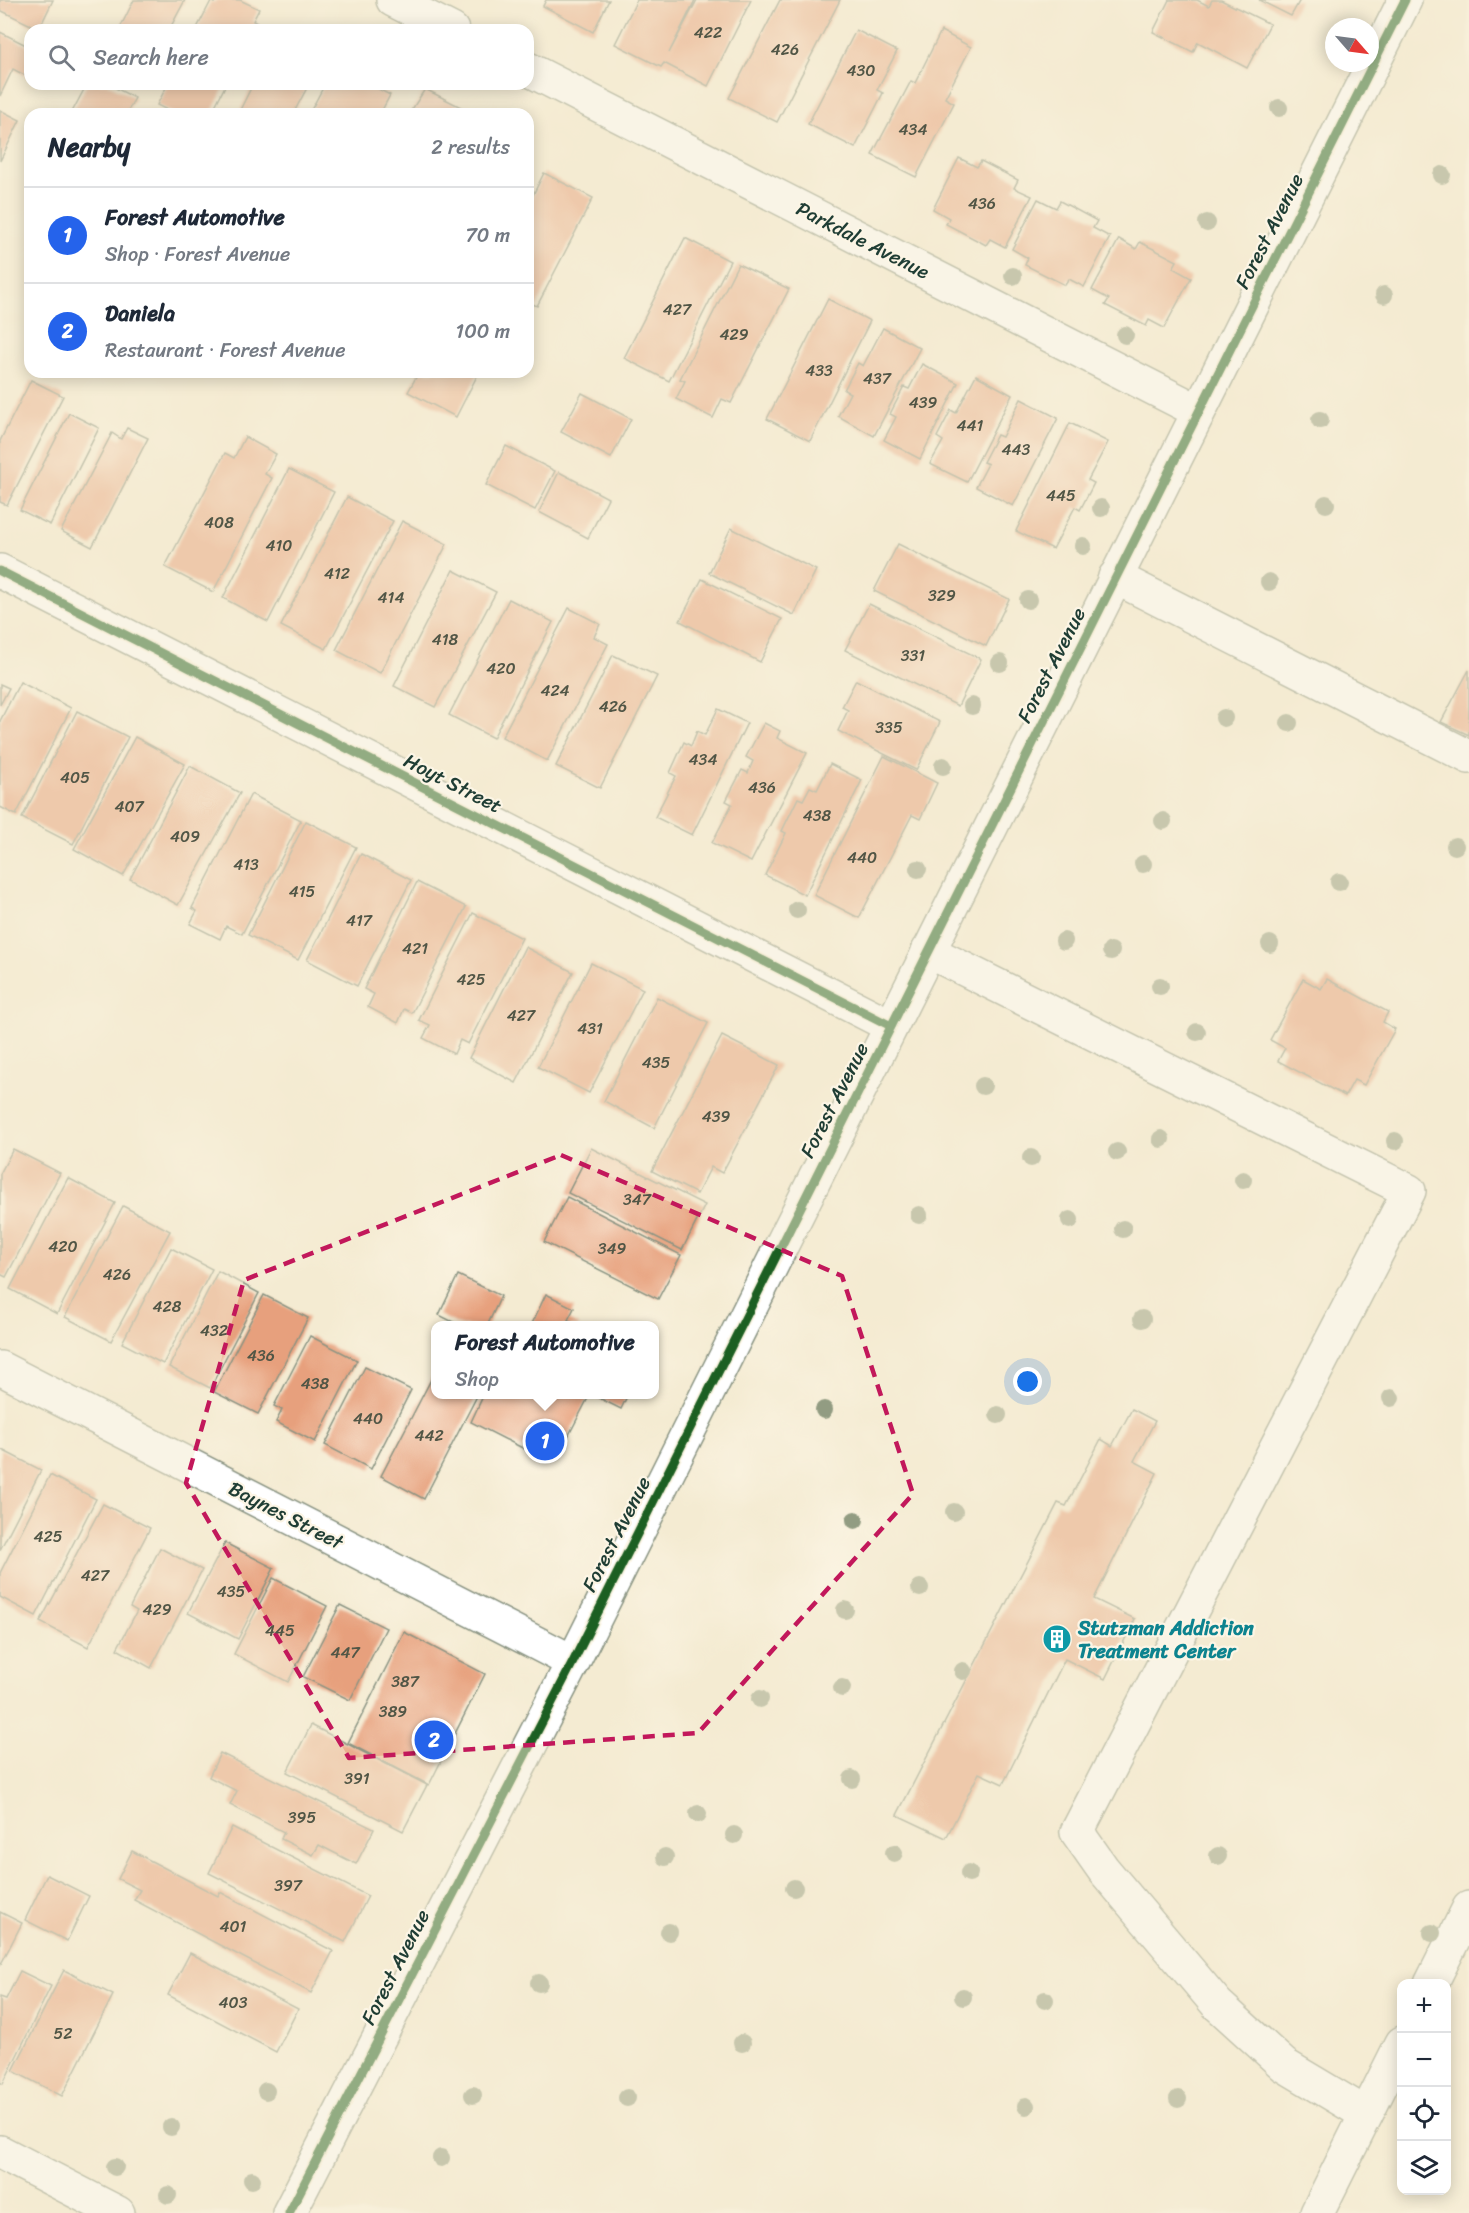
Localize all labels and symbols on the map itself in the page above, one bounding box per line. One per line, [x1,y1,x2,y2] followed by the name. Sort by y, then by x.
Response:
[694,18,722,47] house number: 422
[1325,18,1379,72] north arrow
[771,35,799,64] house number: 426
[847,56,875,85] house number: 430
[899,115,927,144] house number: 434
[1225,167,1314,295] street label: Forest Avenue
[968,189,996,218] house number: 436
[790,192,936,289] street label: Parkdale Avenue
[663,295,692,324] house number: 427
[719,320,749,349] house number: 429
[805,356,833,385] house number: 433
[863,364,892,393] house number: 437
[909,388,937,417] house number: 439
[957,411,984,440] house number: 441
[1002,435,1031,464] house number: 443
[1046,481,1076,510] house number: 445
[204,508,234,537] house number: 408
[266,531,292,560] house number: 410
[324,559,350,588] house number: 412
[928,581,956,610] house number: 329
[378,583,404,612] house number: 414
[1007,601,1096,729] street label: Forest Avenue
[432,625,459,654] house number: 418
[901,641,925,670] house number: 331
[486,654,516,683] house number: 420
[540,676,570,705] house number: 424
[599,692,627,721] house number: 426
[875,713,903,742] house number: 335
[397,744,509,823] street label: Hoyt Street
[689,745,717,774] house number: 434
[60,763,90,792] house number: 405
[748,773,776,802] house number: 436
[114,792,144,821] house number: 407
[803,801,832,830] house number: 438
[170,822,200,851] house number: 409
[847,843,877,872] house number: 440
[233,850,259,879] house number: 413
[289,877,316,906] house number: 415
[346,906,373,935] house number: 417
[402,934,428,963] house number: 421
[456,965,486,994] house number: 425
[507,1001,536,1030] house number: 427
[577,1014,603,1043] house number: 431
[790,1036,879,1164] street label: Forest Avenue
[642,1048,671,1077] house number: 435
[702,1102,730,1131] house number: 439
[623,1185,652,1214] house number: 347
[48,1232,78,1261] house number: 420
[598,1234,626,1263] house number: 349
[103,1260,131,1289] house number: 426
[153,1292,182,1321] house number: 428
[200,1316,228,1345] house number: 432
[247,1341,275,1370] house number: 436
[1013,1367,1042,1396] your location
[301,1369,330,1398] house number: 438
[353,1404,383,1433] house number: 440
[526,1418,564,1464] pin: 1
[414,1421,444,1450] house number: 442
[572,1470,661,1598] street label: Forest Avenue
[222,1471,350,1560] street label: Baynes Street
[33,1522,63,1551] house number: 425
[81,1561,110,1590] house number: 427
[217,1577,246,1606] house number: 435
[142,1595,172,1624] house number: 429
[1077,1611,1254,1669] place label: Stutzman Addiction Treatment Center
[265,1616,295,1645] house number: 445
[1041,1623,1073,1655] building icon: Stutzman Addiction Treatment Center
[330,1638,360,1667] house number: 447
[391,1667,420,1696] house number: 387
[379,1697,407,1726] house number: 389
[414,1718,454,1762] pin: 2
[344,1764,370,1793] house number: 391
[288,1803,316,1832] house number: 395
[274,1871,303,1900] house number: 397
[351,1903,440,2031] street label: Forest Avenue
[220,1912,247,1941] house number: 401
[219,1988,248,2017] house number: 403
[53,2019,73,2048] house number: 52

